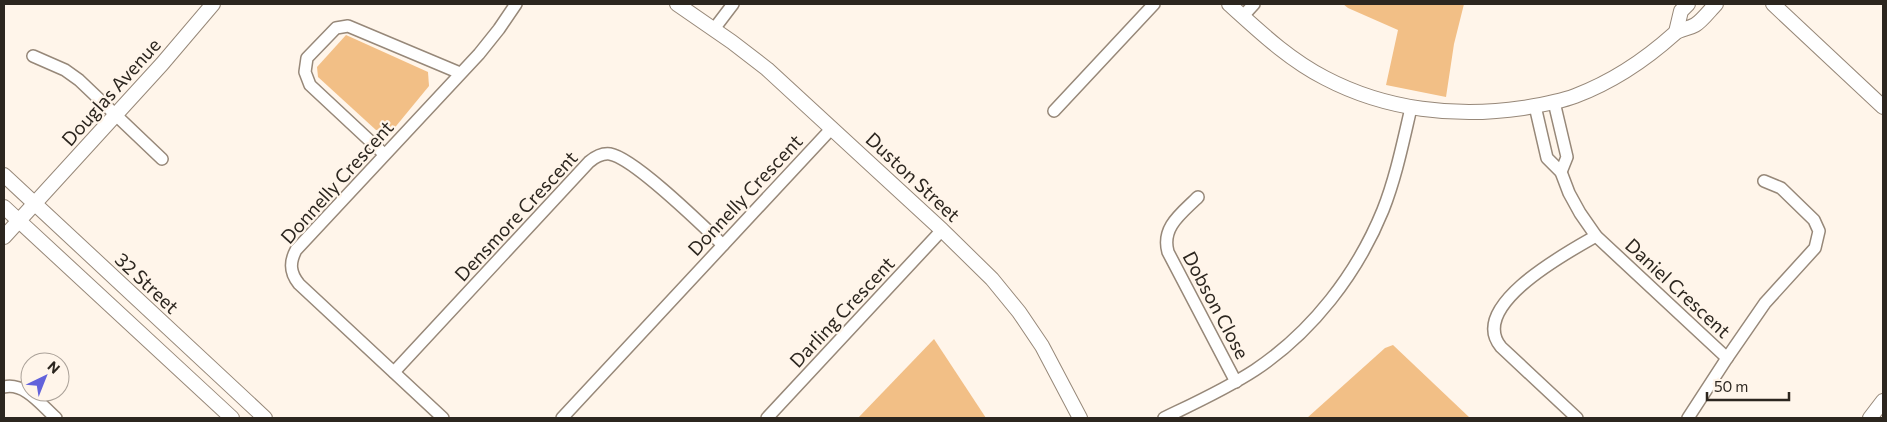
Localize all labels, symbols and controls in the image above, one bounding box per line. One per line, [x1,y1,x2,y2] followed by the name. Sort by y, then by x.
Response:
[56,33,165,150] street label: Douglas Avenue
[275,115,398,248] street label: Donnelly Crescent
[861,127,965,226] street label: Duston Street
[683,129,807,260] street label: Donnelly Crescent
[449,146,582,285] street label: Densmore Crescent
[1621,233,1736,342] street label: Daniel Crescent
[111,247,184,318] street label: 32 Street
[1178,247,1254,363] street label: Dobson Close
[784,251,899,372] street label: Darling Crescent
[20,352,70,402] north arrow
[45,357,64,377] text: N
[1707,370,1790,402] scale bar
[1714,377,1748,395] text: 50 m

